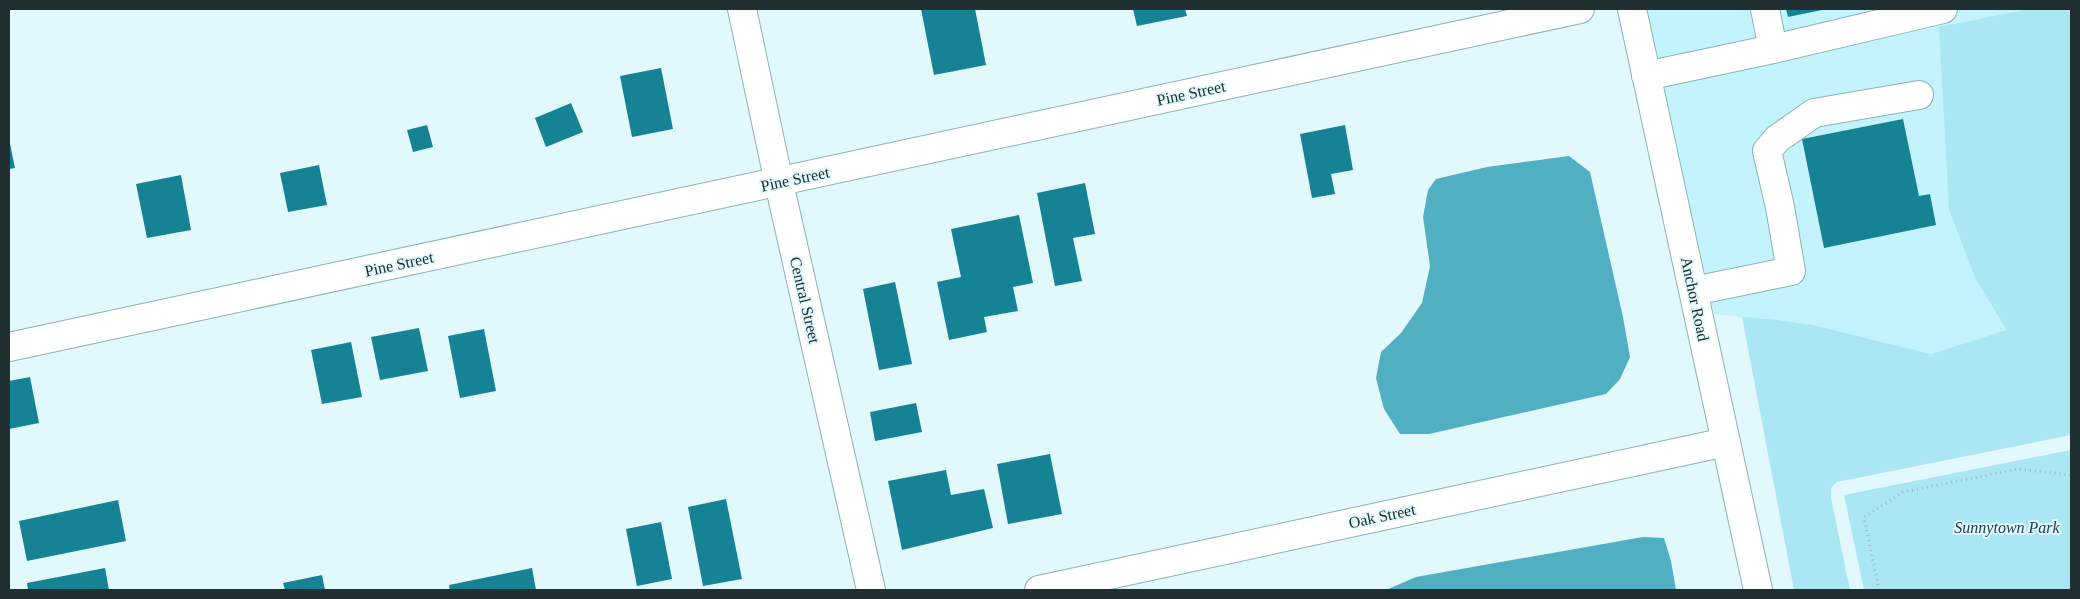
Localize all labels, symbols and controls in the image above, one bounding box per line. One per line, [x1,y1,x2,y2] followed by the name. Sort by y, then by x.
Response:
[1155,77,1227,109] street label: Pine Street
[759,163,831,195] street label: Pine Street
[363,248,435,280] street label: Pine Street
[787,255,823,346] street label: Central Street
[1678,255,1712,343] street label: Anchor Road
[1347,501,1418,531] street label: Oak Street
[1954,519,2061,537] park label: Sunnytown Park

